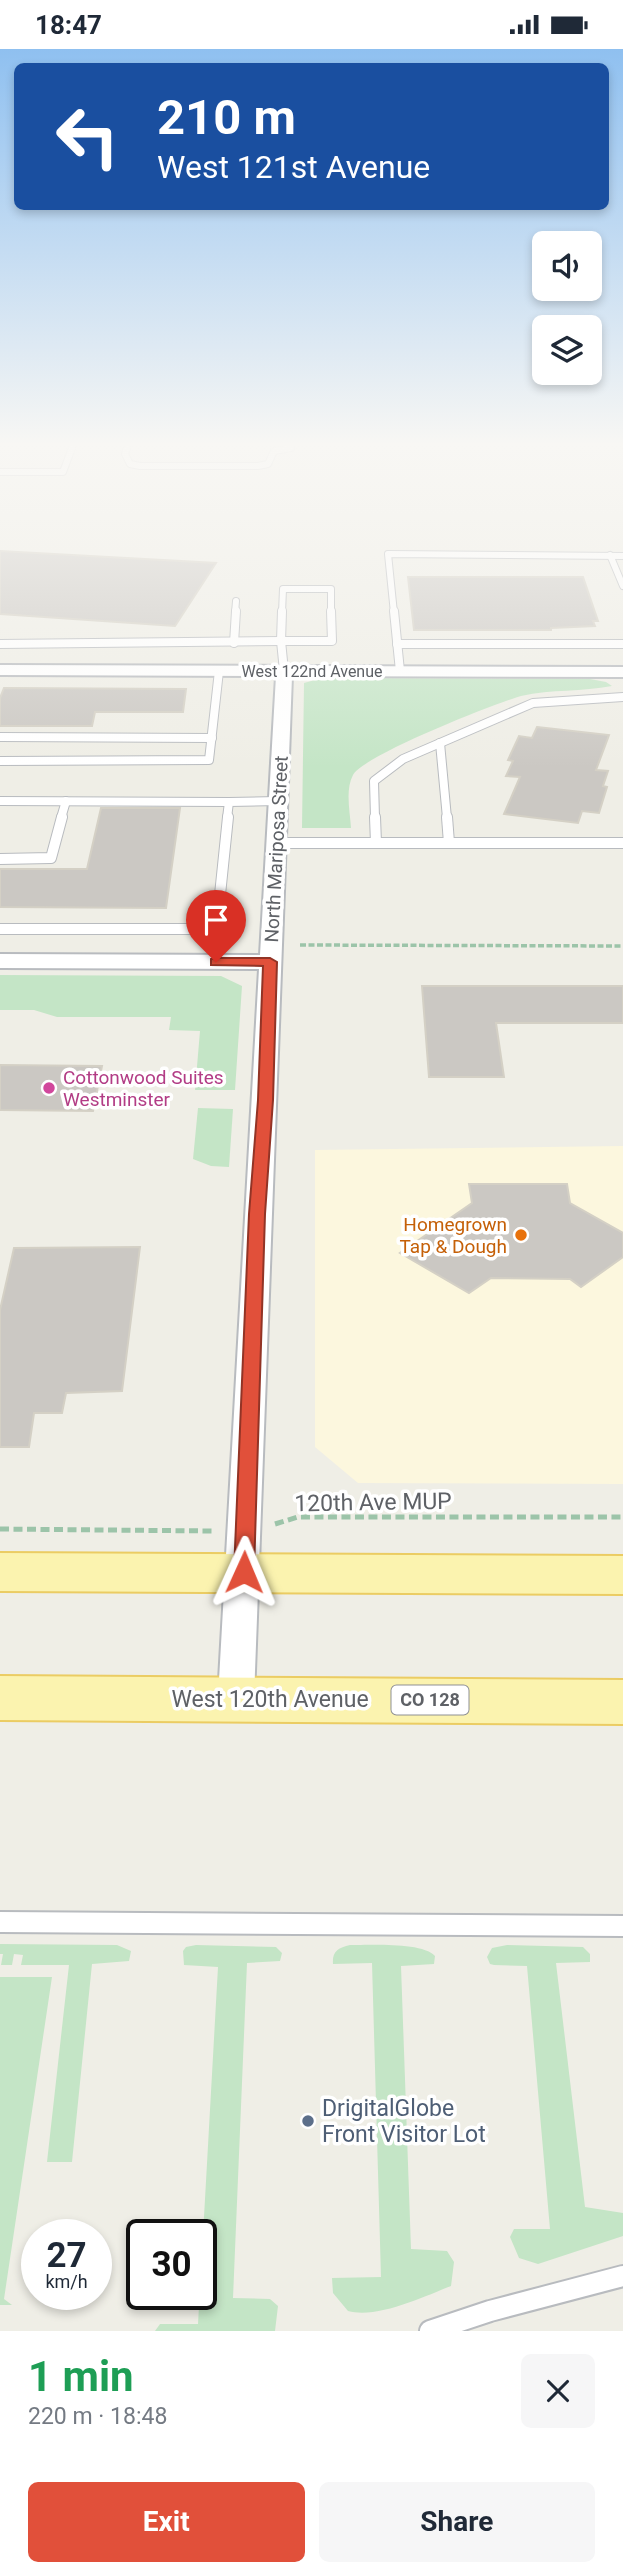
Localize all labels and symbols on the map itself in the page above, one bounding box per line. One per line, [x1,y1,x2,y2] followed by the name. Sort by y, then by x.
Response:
[241,662,383,681] street label: West 122nd Avenue
[260,755,293,943] street label: North Mariposa Street
[186,890,246,962] pin
[63,1066,224,1111] place label: Cottonwood Suites Westminster
[41,1080,57,1096] marker: Cottonwood Suites Westminster
[400,1213,507,1258] place label: Homegrown Tap & Dough
[513,1227,529,1243] marker: Homegrown Tap & Dough
[294,1488,452,1517] street label: 120th Ave MUP
[207,1535,281,1609] position arrow
[392,1685,468,1715] road number: CO 128
[171,1686,369,1713] street label: West 120th Avenue
[322,2095,486,2148] place label: DrigitalGlobe Front Visitor Lot
[300,2113,316,2129] marker: DrigitalGlobe Front Visitor Lot
[126,2219,217,2310] speed limit sign: 30

